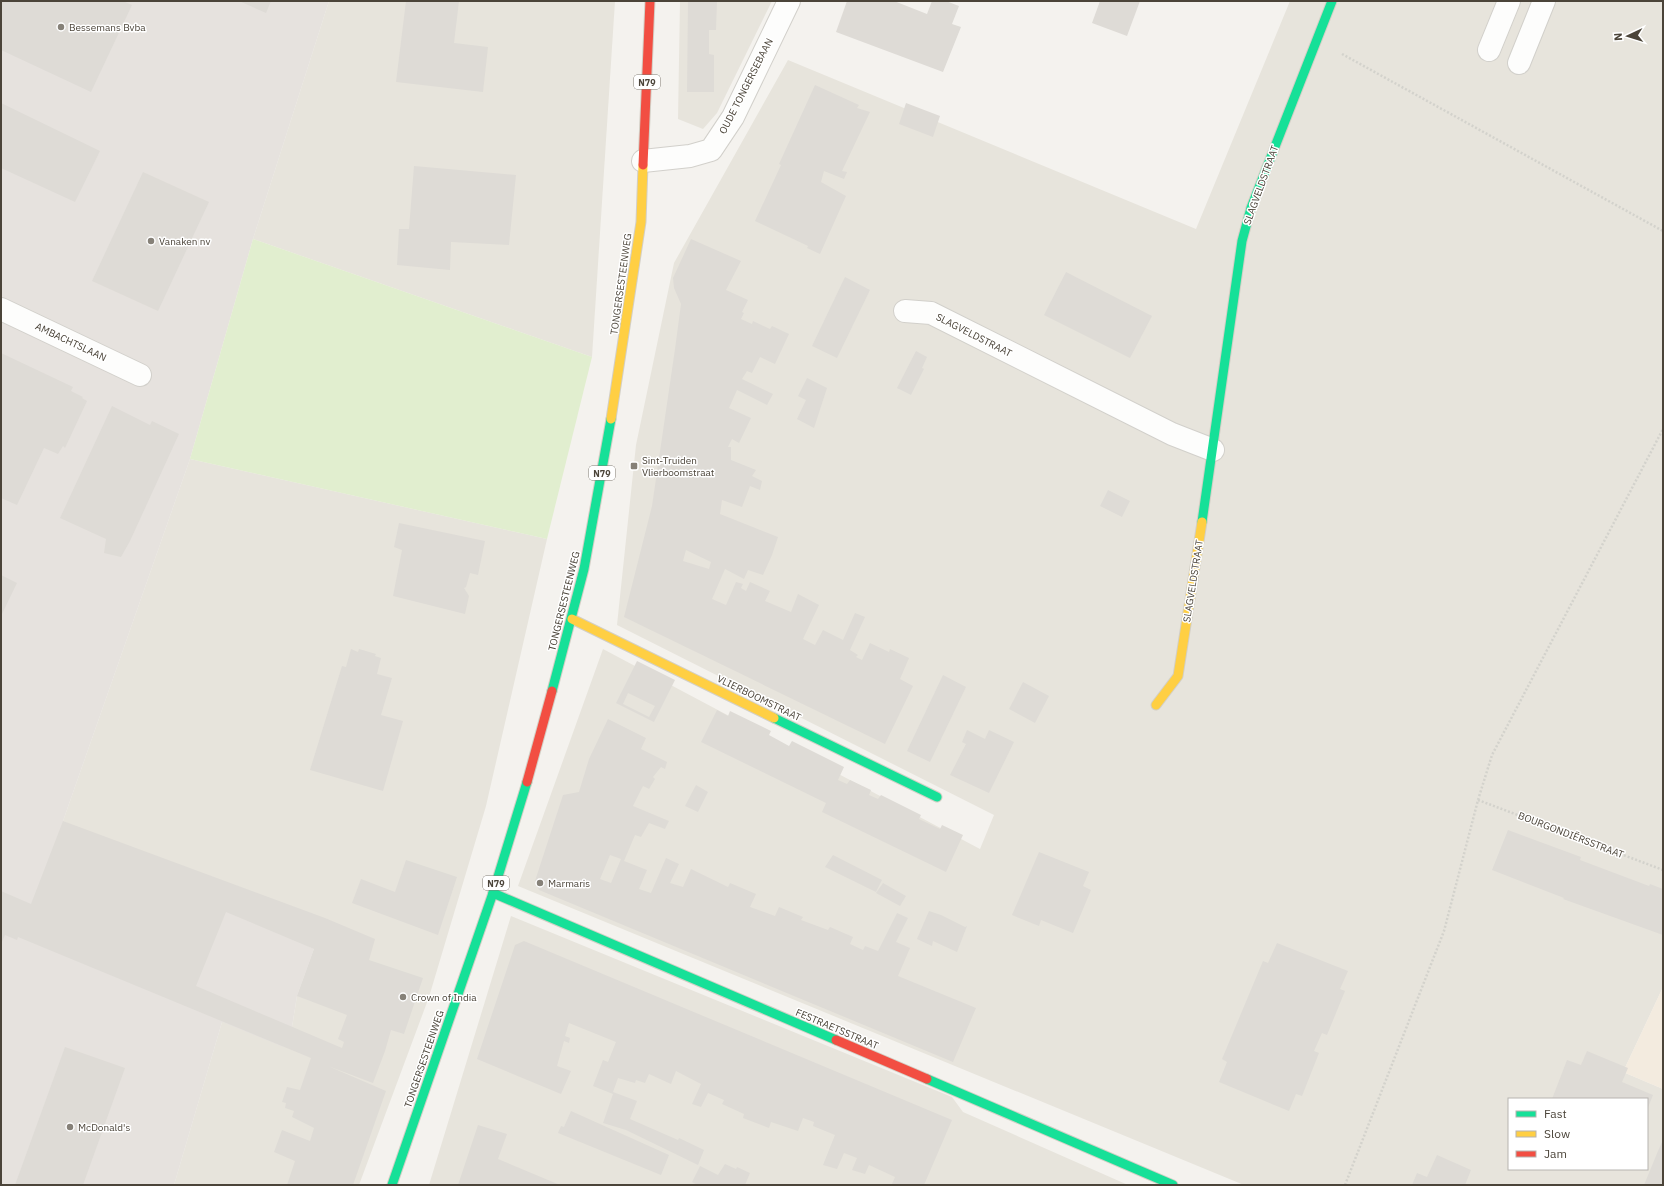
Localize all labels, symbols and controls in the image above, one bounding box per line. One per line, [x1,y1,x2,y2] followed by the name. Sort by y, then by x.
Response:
[1608,16,1648,56] north arrow
[69,21,146,34] place label: Bessemans Bvba
[56,22,66,32] marker: Bessemans Bvba
[1611,32,1625,41] text: N
[716,36,776,136] street label: OUDE TONGERSEBAAN
[634,75,660,89] road number: N79
[1241,143,1281,226] street label: SLAGVELDSTRAAT
[607,232,635,336] street label: TONGERSESTEENWEG
[159,235,210,248] place label: Vanaken nv
[146,236,156,246] marker: Vanaken nv
[934,310,1014,360] street label: SLAGVELDSTRAAT
[33,320,109,364] street label: AMBACHTSLAAN
[642,454,715,479] place label: Sint-Truiden Vlierboomstraat
[629,461,639,471] marker: Sint-Truiden Vlierboomstraat
[589,466,615,480] road number: N79
[1180,538,1206,623] street label: SLAGVELDSTRAAT
[545,550,583,652] street label: TONGERSESTEENWEG
[715,672,803,724] street label: VLIERBOOMSTRAAT
[1516,809,1626,861] street label: BOURGONDIËRSSTRAAT
[483,876,509,890] road number: N79
[548,877,590,890] place label: Marmaris
[535,878,545,888] marker: Marmaris
[411,991,477,1004] place label: Crown of India
[398,992,408,1002] marker: Crown of India
[794,1006,881,1052] street label: FESTRAETSSTRAAT
[401,1008,447,1109] street label: TONGERSESTEENWEG
[1508,1098,1648,1170] legend
[1544,1106,1567,1121] text: Fast
[78,1121,130,1134] place label: McDonald's
[65,1122,75,1132] marker: McDonald's
[1544,1126,1570,1141] text: Slow
[1544,1146,1567,1161] text: Jam

